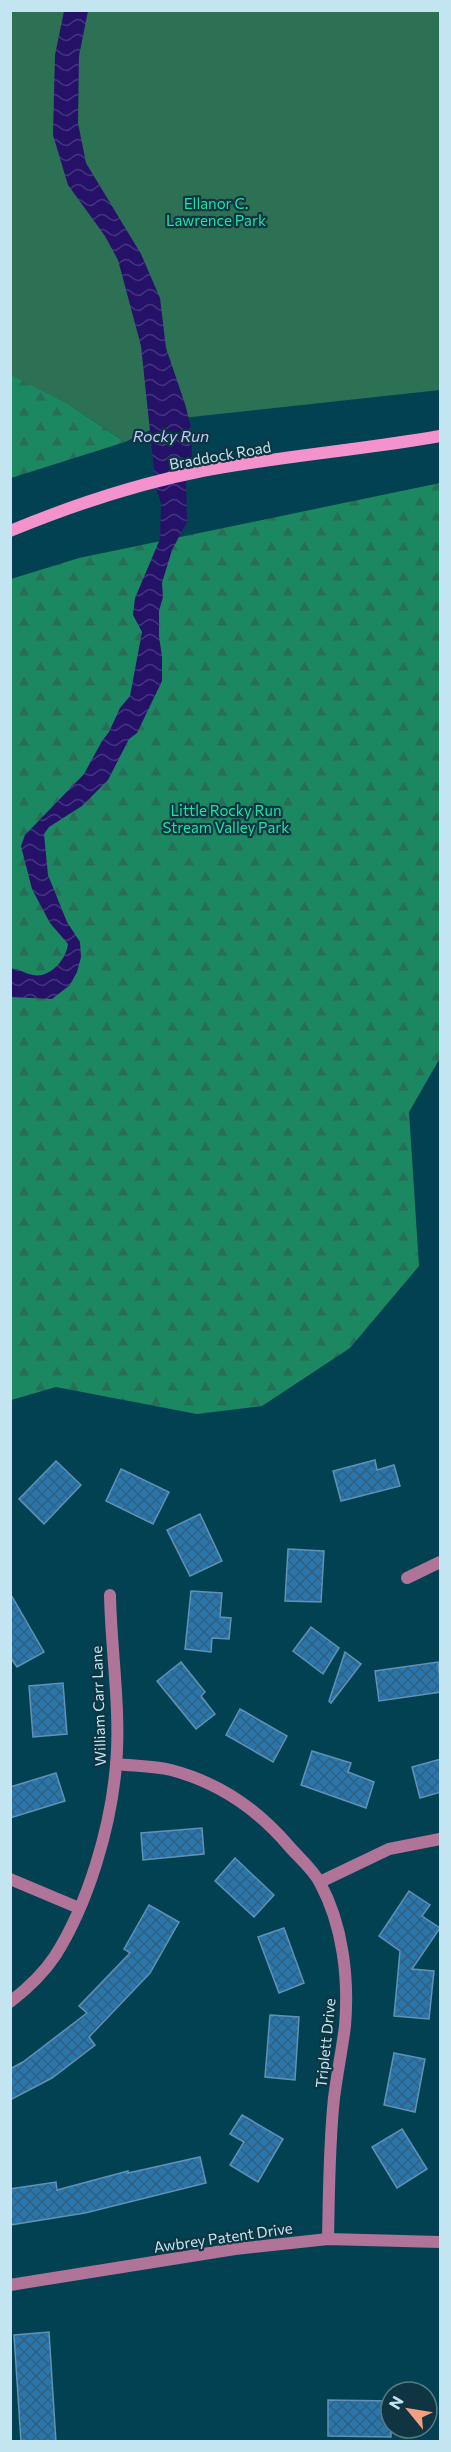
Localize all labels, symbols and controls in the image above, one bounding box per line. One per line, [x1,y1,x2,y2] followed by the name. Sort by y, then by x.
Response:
[166,194,266,229] park label: Ellanor C. Lawrence Park
[133,426,209,445] water label: Rocky Run
[168,437,272,473] street label: Braddock Road
[163,801,289,836] park label: Little Rocky Run Stream Valley Park
[87,1645,109,1766] street label: William Carr Lane
[311,1997,339,2089] street label: Triplett Drive
[152,2218,294,2256] street label: Awbrey Patent Drive
[379,2380,439,2440] north arrow
[384,2392,407,2412] text: N

